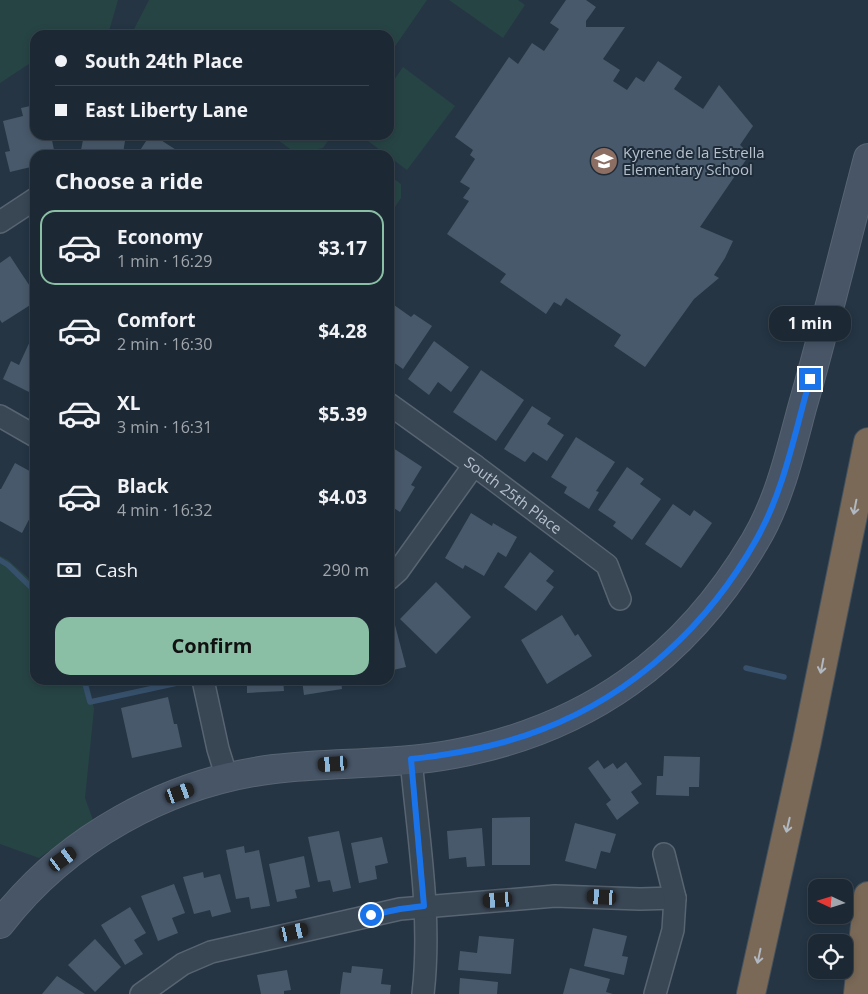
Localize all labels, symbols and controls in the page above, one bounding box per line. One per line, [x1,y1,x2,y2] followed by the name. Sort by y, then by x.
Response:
[85,48,243,74] text: South 24th Place
[85,97,248,123] text: East Liberty Lane
[623,142,765,179] place label: Kyrene de la Estrella Elementary School
[589,146,619,176] school or university icon: Kyrene de la Estrella Elementary School
[55,165,203,195] text: Choose a ride
[117,224,203,250] text: Economy
[57,225,102,270] icon: car
[318,235,367,261] text: $3.17
[117,250,212,272] text: 1 min · 16:29
[769,306,851,342] callout: 1 min
[117,307,196,333] text: Comfort
[57,308,102,353] icon: car
[788,312,832,334] text: 1 min
[318,318,367,344] text: $4.28
[117,333,212,355] text: 2 min · 16:30
[799,368,821,390] route end
[117,390,140,416] text: XL
[57,391,102,436] icon: car
[318,401,367,427] text: $5.39
[117,416,212,438] text: 3 min · 16:31
[461,451,566,538] street label: South 25th Place
[117,473,169,499] text: Black
[57,474,102,519] icon: car
[318,484,367,510] text: $4.03
[849,498,859,514] one-way arrow
[117,499,212,521] text: 4 min · 16:32
[55,556,83,584] icon: cash
[95,557,138,583] text: Cash
[323,559,369,581] text: 290 m
[55,617,369,675] button: Confirm
[817,657,827,673] one-way arrow
[317,755,348,773] car
[163,781,196,805] car
[783,816,792,832] one-way arrow
[46,844,79,874] car
[808,879,852,924] north arrow
[808,879,853,979] map controls
[586,889,617,905] car
[482,891,513,909] car
[360,904,382,926] route start
[277,921,310,943] car
[808,934,853,979] button: locate
[753,948,763,964] one-way arrow

